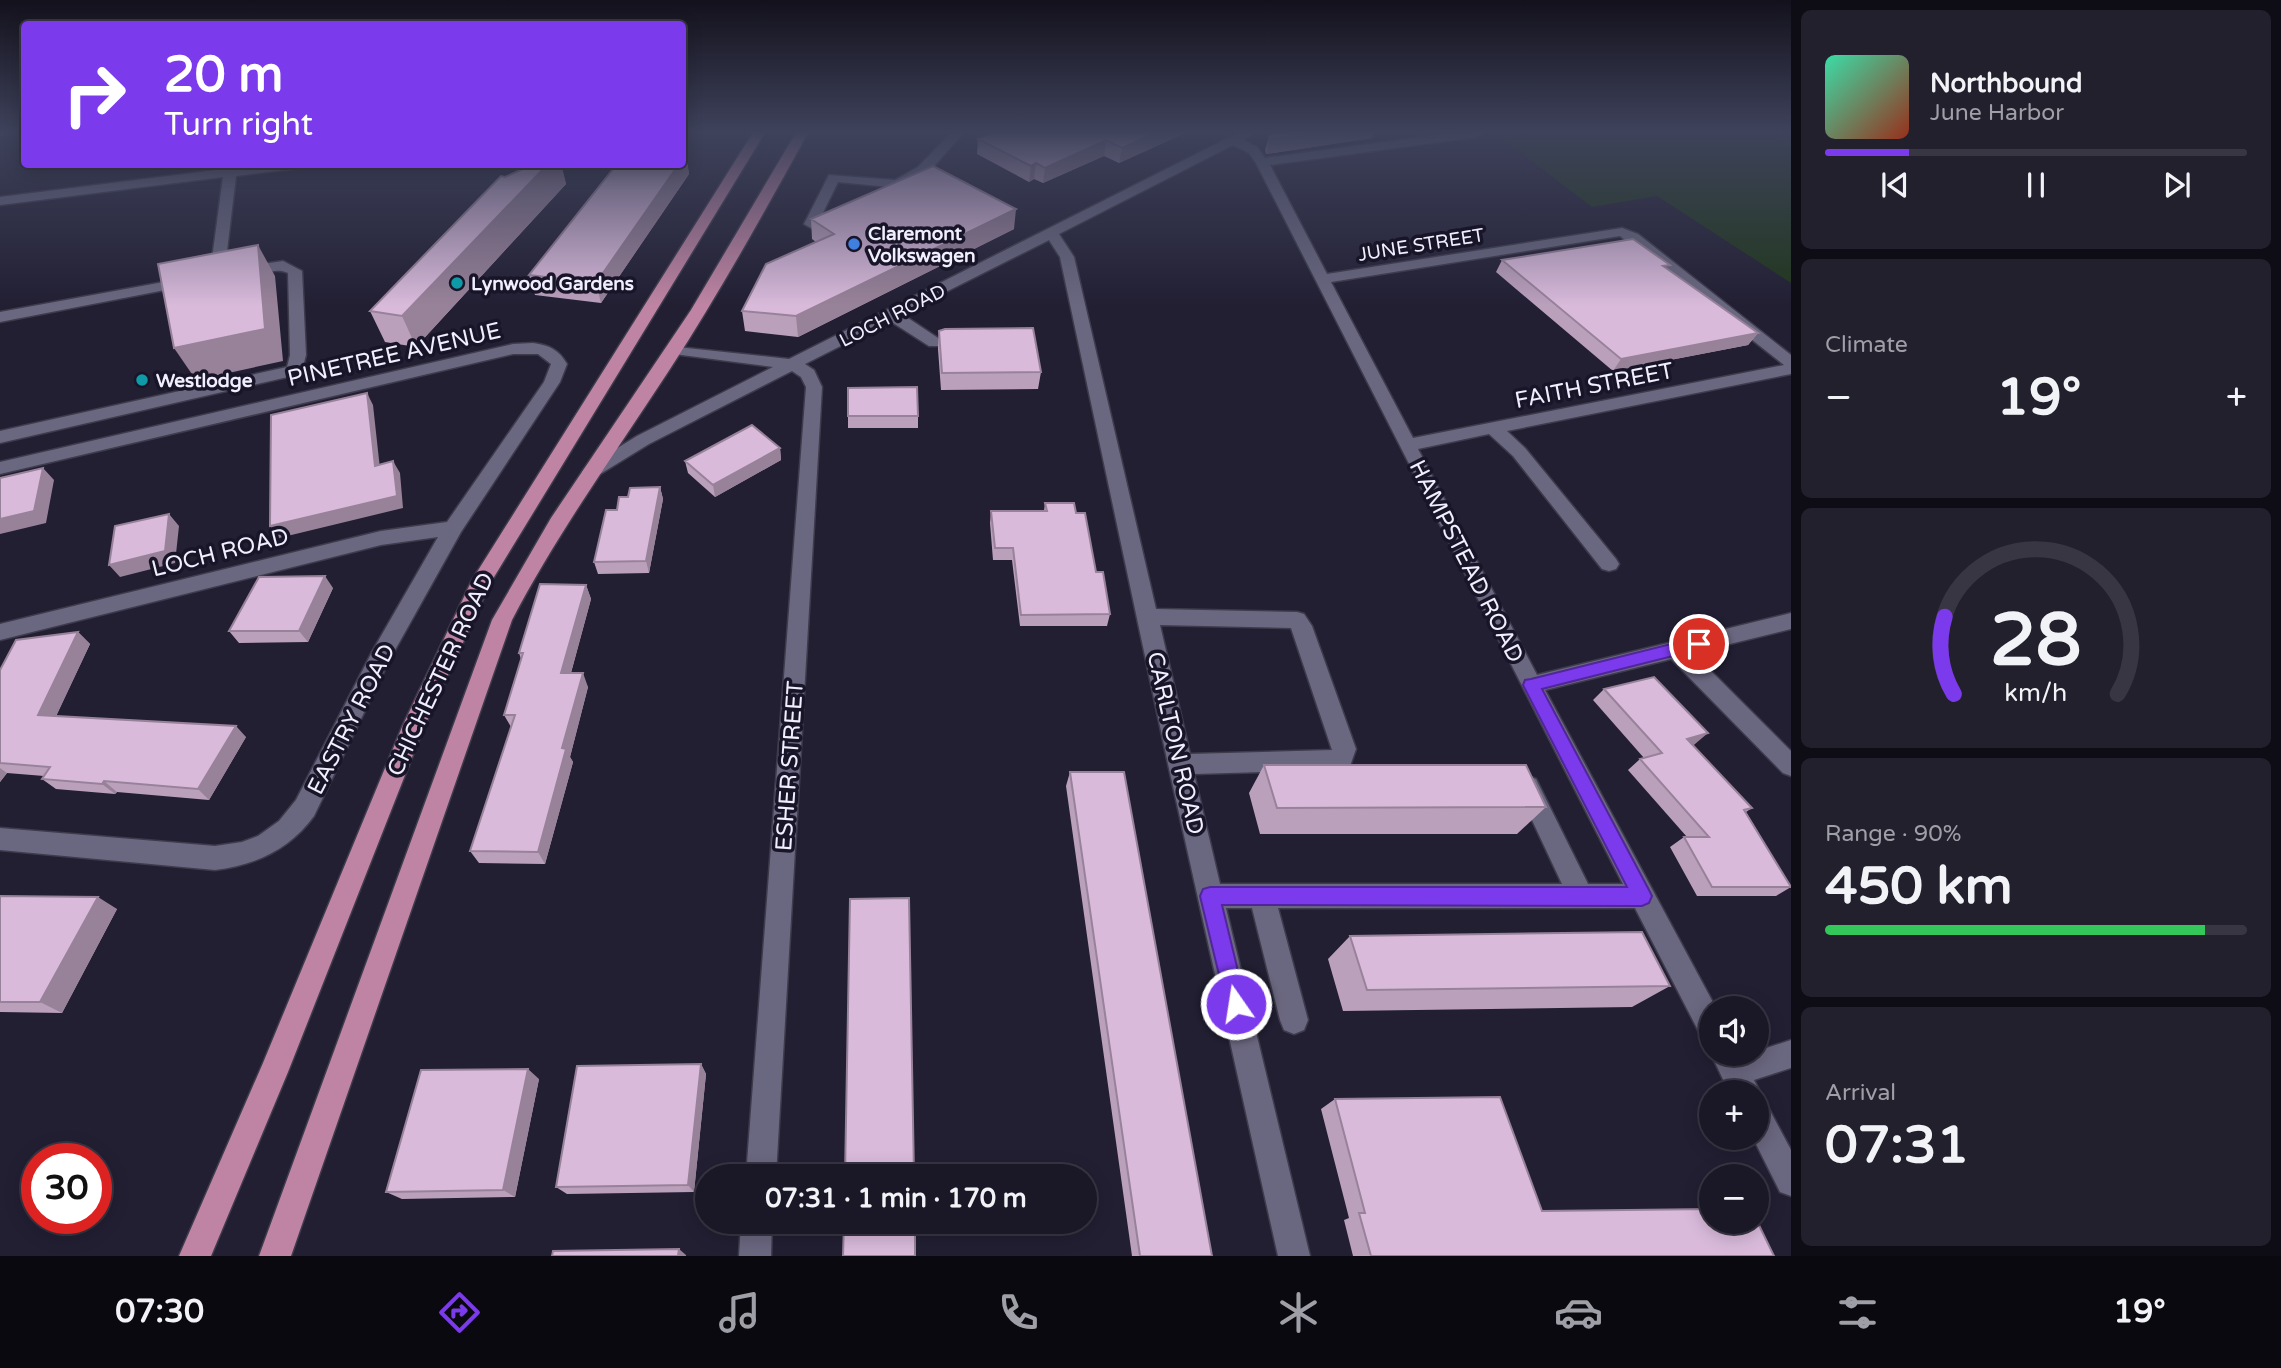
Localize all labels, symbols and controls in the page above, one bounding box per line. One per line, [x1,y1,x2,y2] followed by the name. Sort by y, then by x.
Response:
[164,46,283,105] text: 20 m
[49,49,140,140] icon: right
[1930,68,2082,99] text: Northbound
[1930,99,2064,127] text: June Harbor
[164,106,313,144] text: Turn right
[1876,166,1914,204] icon: previous
[2017,166,2055,204] icon: pause
[2158,166,2196,204] icon: next
[868,223,976,268] place label: Claremont Volkswagen
[1356,224,1486,266] street label: JUNE STREET
[846,236,862,252] marker: Claremont Volkswagen
[471,273,634,296] place label: Lynwood Gardens
[449,275,465,291] marker: Lynwood Gardens
[836,280,949,352] street label: LOCH ROAD
[285,317,504,393] street label: PINETREE AVENUE
[1825,331,1908,359] text: Climate
[1513,357,1676,415] street label: FAITH STREET
[1996,366,2081,429] text: 19°
[156,370,253,393] place label: Westlodge
[134,372,150,388] marker: Westlodge
[1825,375,1852,421] text: −
[2226,375,2247,421] text: +
[1403,455,1529,667] street label: HAMPSTEAD ROAD
[149,522,292,584] street label: LOCH ROAD
[381,568,500,781] street label: CHICHESTER ROAD
[1990,597,2082,685] text: 28
[1669,614,1729,674] pin
[1680,625,1718,663] icon: arrive
[302,639,402,799] street label: EASTRY ROAD
[1140,649,1210,837] street label: CARLTON ROAD
[2005,678,2067,708] text: km/h
[770,680,810,852] street label: ESHER STREET
[1825,820,1961,848] text: Range · 90%
[1825,855,2013,918] text: 450 km
[1199,967,1273,1041] position arrow
[1699,996,1769,1234] map controls
[1699,996,1769,1066] button: sound
[1825,1079,1896,1107] text: Arrival
[1699,1080,1769,1150] button: +
[1825,1114,1969,1177] text: 07:31
[21,1143,112,1234] speed limit sign: 30
[1699,1164,1769,1234] button: −
[765,1183,1027,1214] text: 07:31 · 1 min · 170 m
[435,1288,484,1337] icon: directions
[715,1288,764,1337] icon: music
[994,1288,1043,1337] icon: phone
[1274,1288,1323,1337] icon: climate
[1554,1288,1603,1337] icon: car
[1833,1288,1882,1337] icon: filters
[115,1293,204,1331] text: 07:30
[2113,1293,2166,1331] text: 19°

